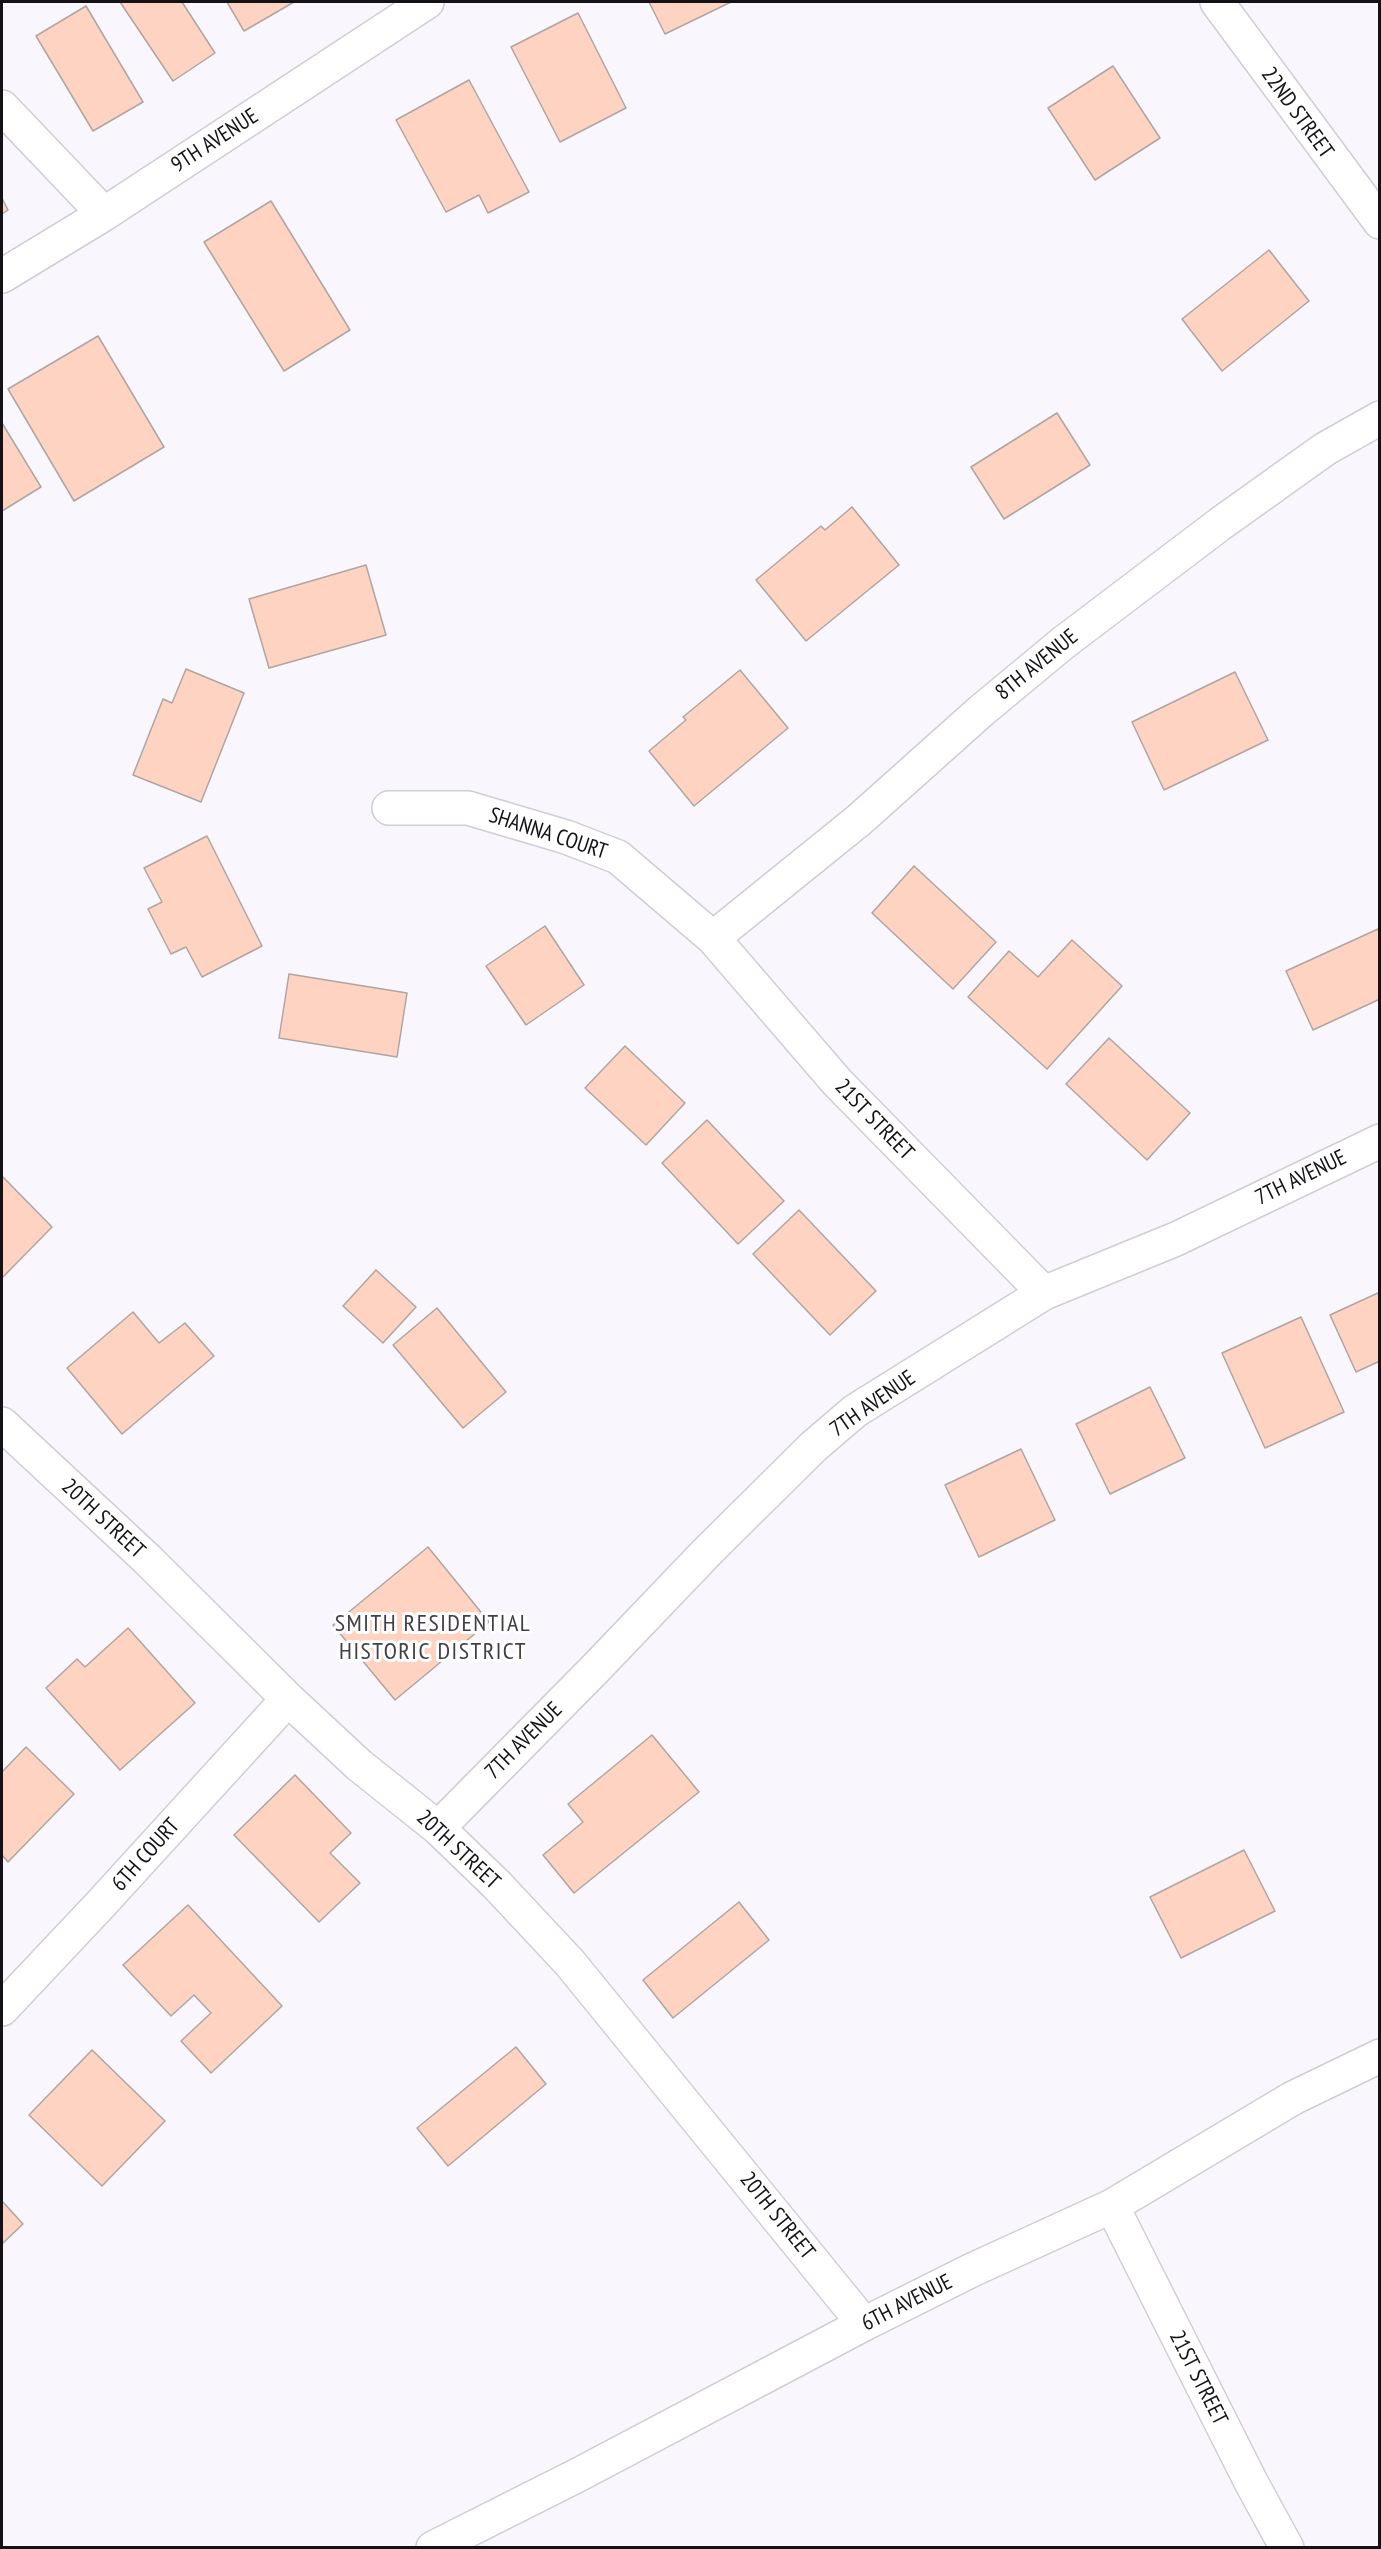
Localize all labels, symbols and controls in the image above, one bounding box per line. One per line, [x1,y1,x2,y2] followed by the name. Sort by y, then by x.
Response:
[1255,62,1339,164] street label: 22ND STREET
[167,103,263,179] street label: 9TH AVENUE
[991,624,1083,706] street label: 8TH AVENUE
[486,802,610,866] street label: SHANNA COURT
[829,1074,919,1166] street label: 21ST STREET
[1251,1145,1351,1211] street label: 7TH AVENUE
[825,1365,921,1443] street label: 7TH AVENUE
[56,1474,150,1564] street label: 20TH STREET
[335,1610,531,1666] district label: SMITH RESIDENTIAL HISTORIC DISTRICT
[480,1697,568,1785] street label: 7TH AVENUE
[411,1805,505,1895] street label: 20TH STREET
[107,1813,185,1897] street label: 6TH COURT
[734,2167,820,2265] street label: 20TH STREET
[857,2269,957,2337] street label: 6TH AVENUE
[1163,2326,1233,2430] street label: 21ST STREET

